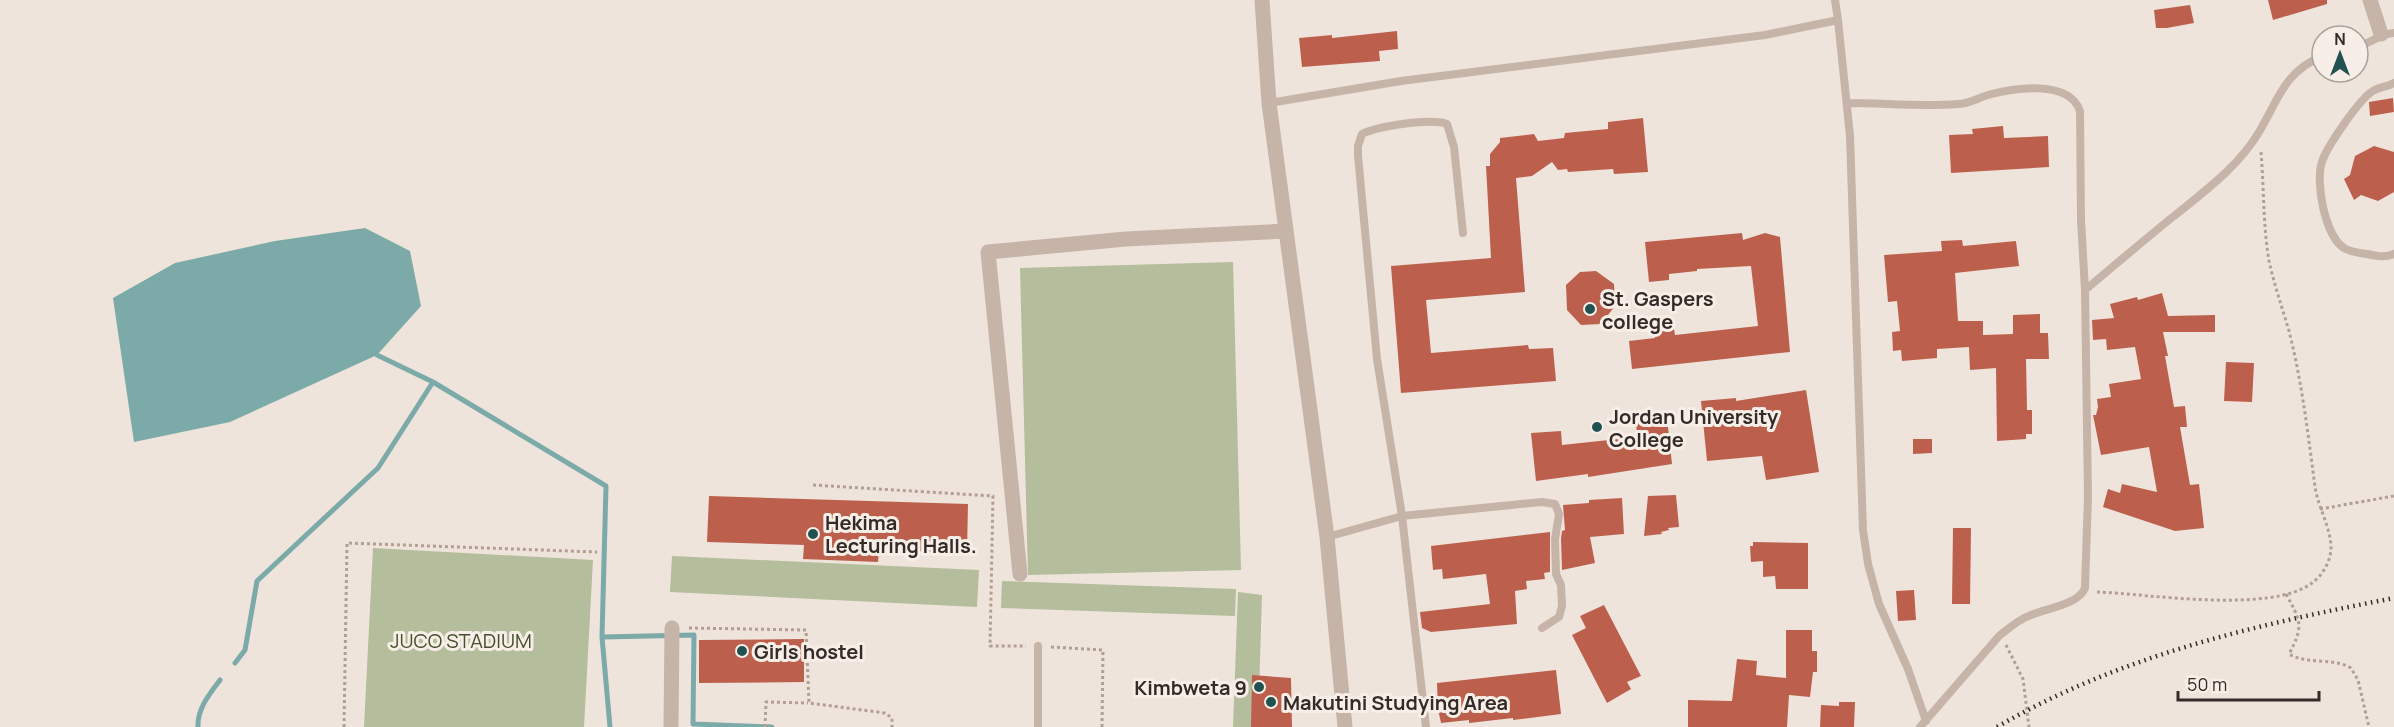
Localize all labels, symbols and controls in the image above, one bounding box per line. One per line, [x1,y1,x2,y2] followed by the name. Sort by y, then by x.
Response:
[2310,24,2370,84] north arrow
[2334,28,2346,50] text: N
[1602,285,1714,335] place label: St. Gaspers college
[1583,302,1597,316] marker: St. Gaspers college
[1609,403,1779,453] place label: Jordan University College
[1590,420,1604,434] marker: Jordan University College
[825,509,977,559] place label: Hekima Lecturing Halls.
[806,527,820,541] marker: Hekima Lecturing Halls.
[390,627,532,654] park label: JUCO STADIUM
[754,638,864,665] place label: Girls hostel
[735,644,749,658] marker: Girls hostel
[2178,664,2319,702] scale bar
[2187,672,2227,696] text: 50 m
[1134,674,1247,701] place label: Kimbweta 9
[1252,680,1266,694] marker: Kimbweta 9
[1283,689,1508,716] place label: Makutini Studying Area
[1264,695,1278,709] marker: Makutini Studying Area

